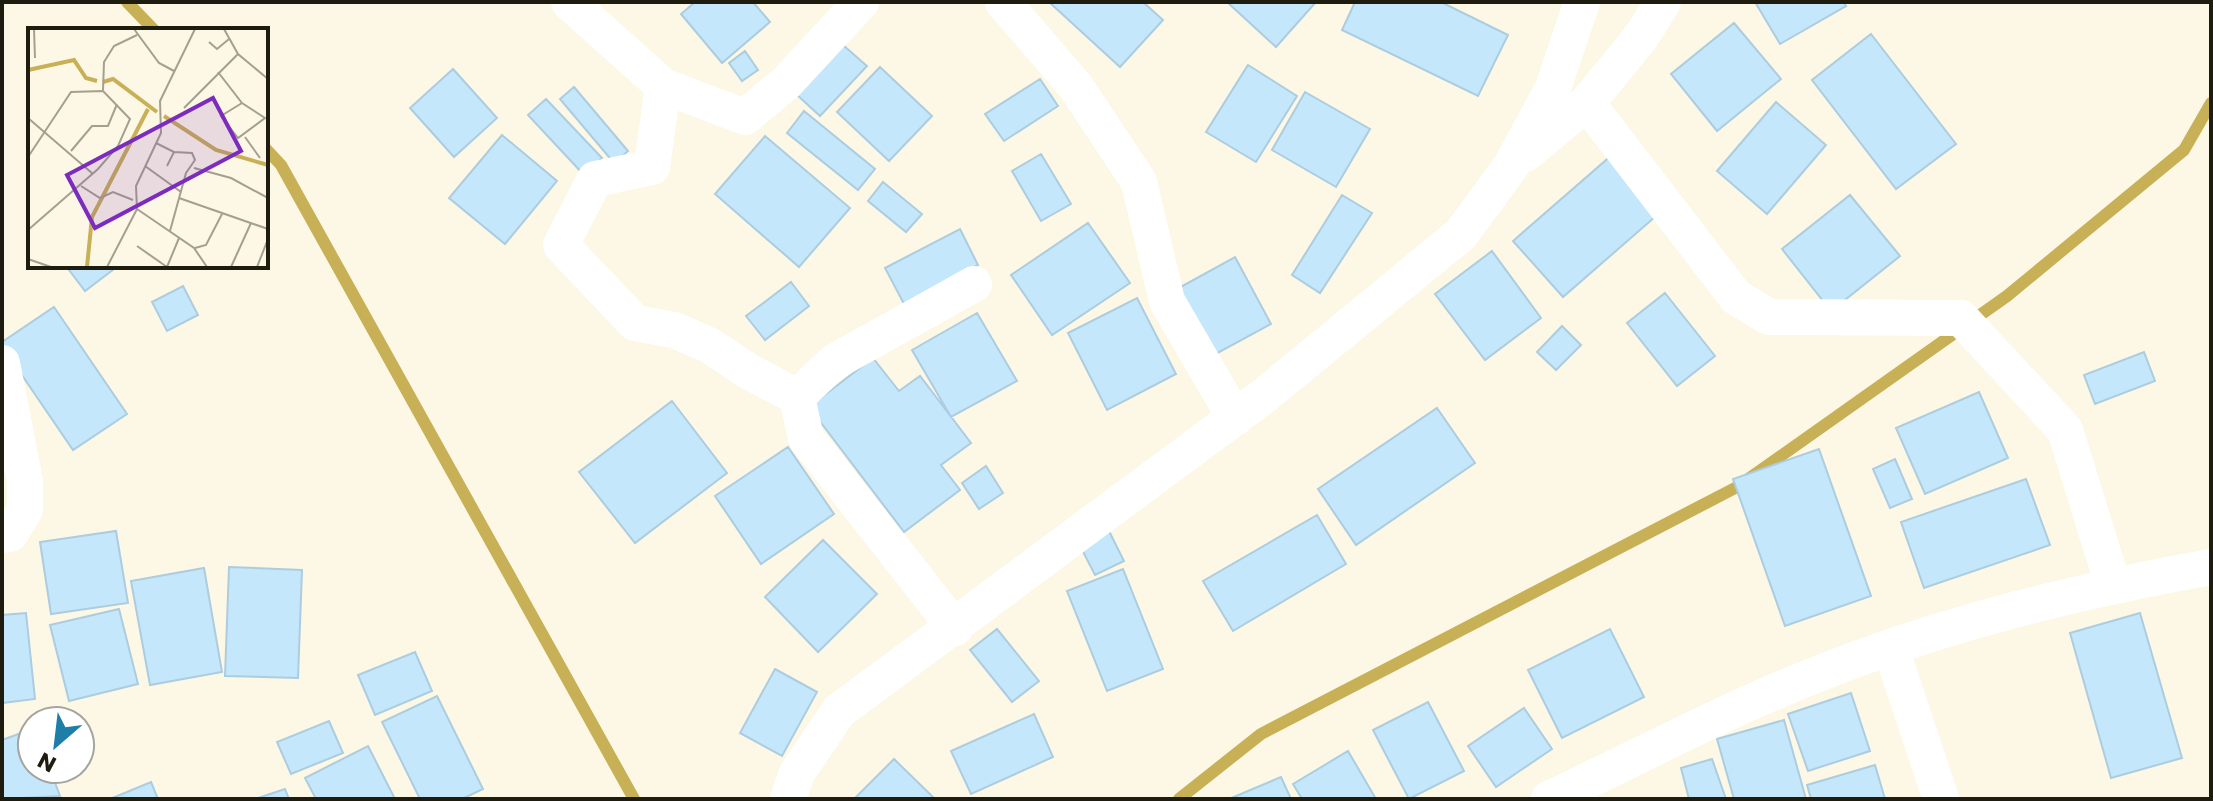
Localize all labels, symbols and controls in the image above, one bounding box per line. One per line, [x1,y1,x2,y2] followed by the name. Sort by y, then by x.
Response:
[28,28,268,268] inset map
[16,705,96,785] north arrow
[32,745,61,780] text: N

